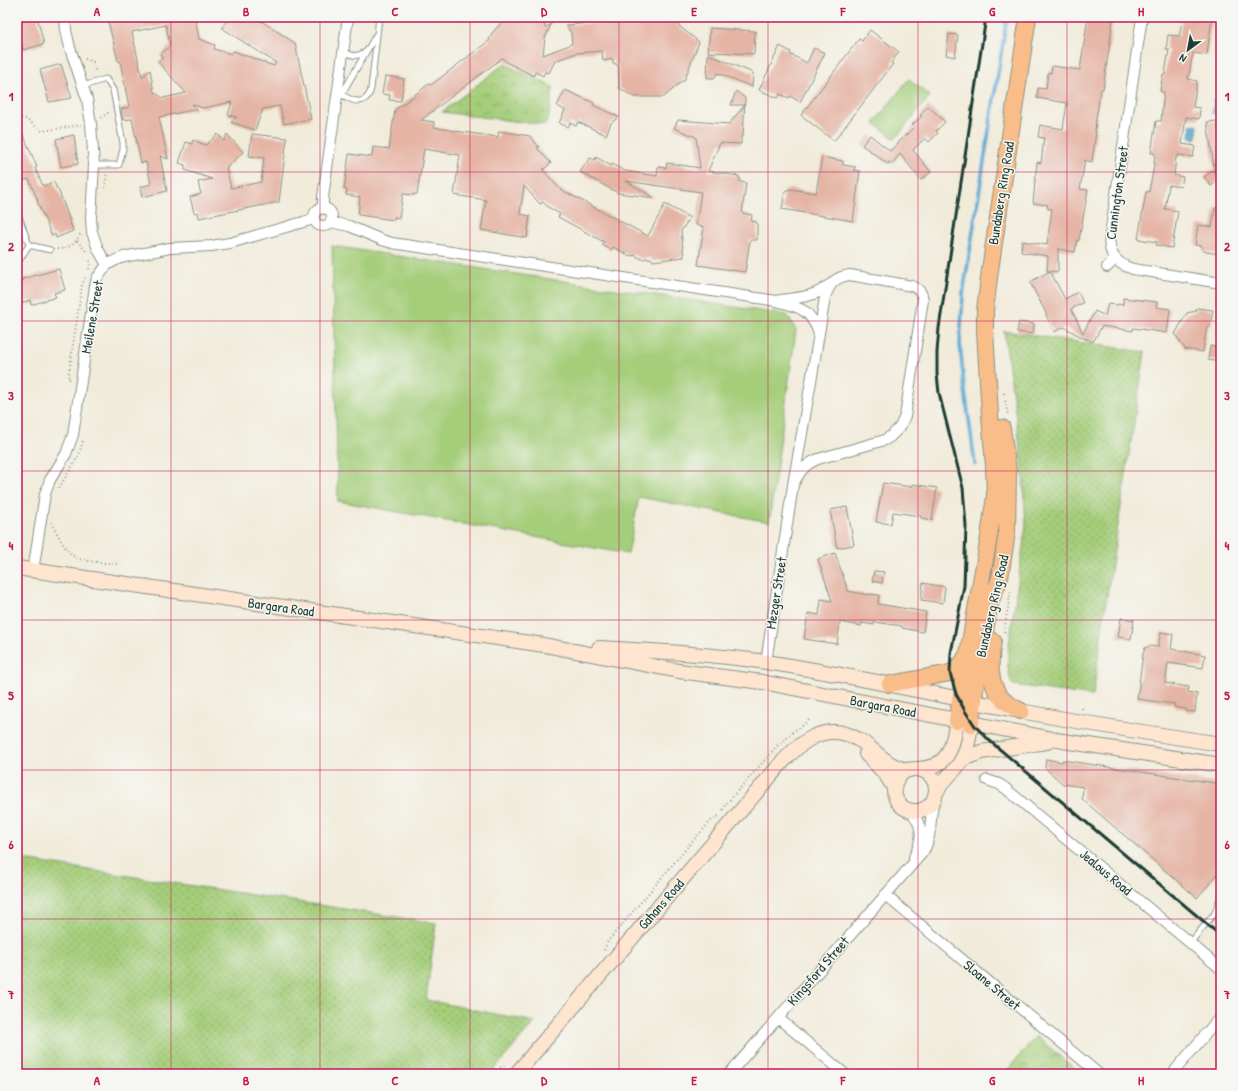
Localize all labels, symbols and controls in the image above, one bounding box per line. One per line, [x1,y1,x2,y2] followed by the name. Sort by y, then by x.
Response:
[94,2,101,20] text: A
[243,2,250,20] text: B
[391,2,399,20] text: C
[541,2,548,20] text: D
[691,2,697,20] text: E
[840,2,847,20] text: F
[989,2,996,20] text: G
[1138,2,1144,20] text: H
[1168,30,1208,70] north arrow
[1176,51,1189,66] text: N
[9,87,14,105] text: 1
[1225,87,1230,105] text: 1
[983,139,1019,246] street label: Bundaberg Ring Road
[1101,145,1133,241] street label: Cunnington Street
[8,237,15,255] text: 2
[1224,237,1231,255] text: 2
[76,279,107,355] street label: Meilene Street
[8,386,14,404] text: 3
[1224,386,1230,404] text: 3
[9,536,14,554] text: 4
[1225,536,1230,554] text: 4
[971,552,1014,659] street label: Bundaberg Ring Road
[760,555,792,631] street label: Mezger Street
[247,592,316,622] street label: Bargara Road
[8,686,14,704] text: 5
[1224,686,1230,704] text: 5
[848,690,918,722] street label: Bargara Road
[8,835,14,853] text: 6
[1224,835,1230,853] text: 6
[1076,844,1137,899] street label: Jealous Road
[633,874,688,933] street label: Gahans Road
[782,932,854,1010] street label: Kingsford Street
[960,955,1025,1014] street label: Sloane Street
[7,985,15,1003] text: 7
[1223,985,1231,1003] text: 7
[94,1071,101,1089] text: A
[243,1071,250,1089] text: B
[391,1071,399,1089] text: C
[541,1071,548,1089] text: D
[691,1071,697,1089] text: E
[840,1071,847,1089] text: F
[989,1071,996,1089] text: G
[1138,1071,1144,1089] text: H

